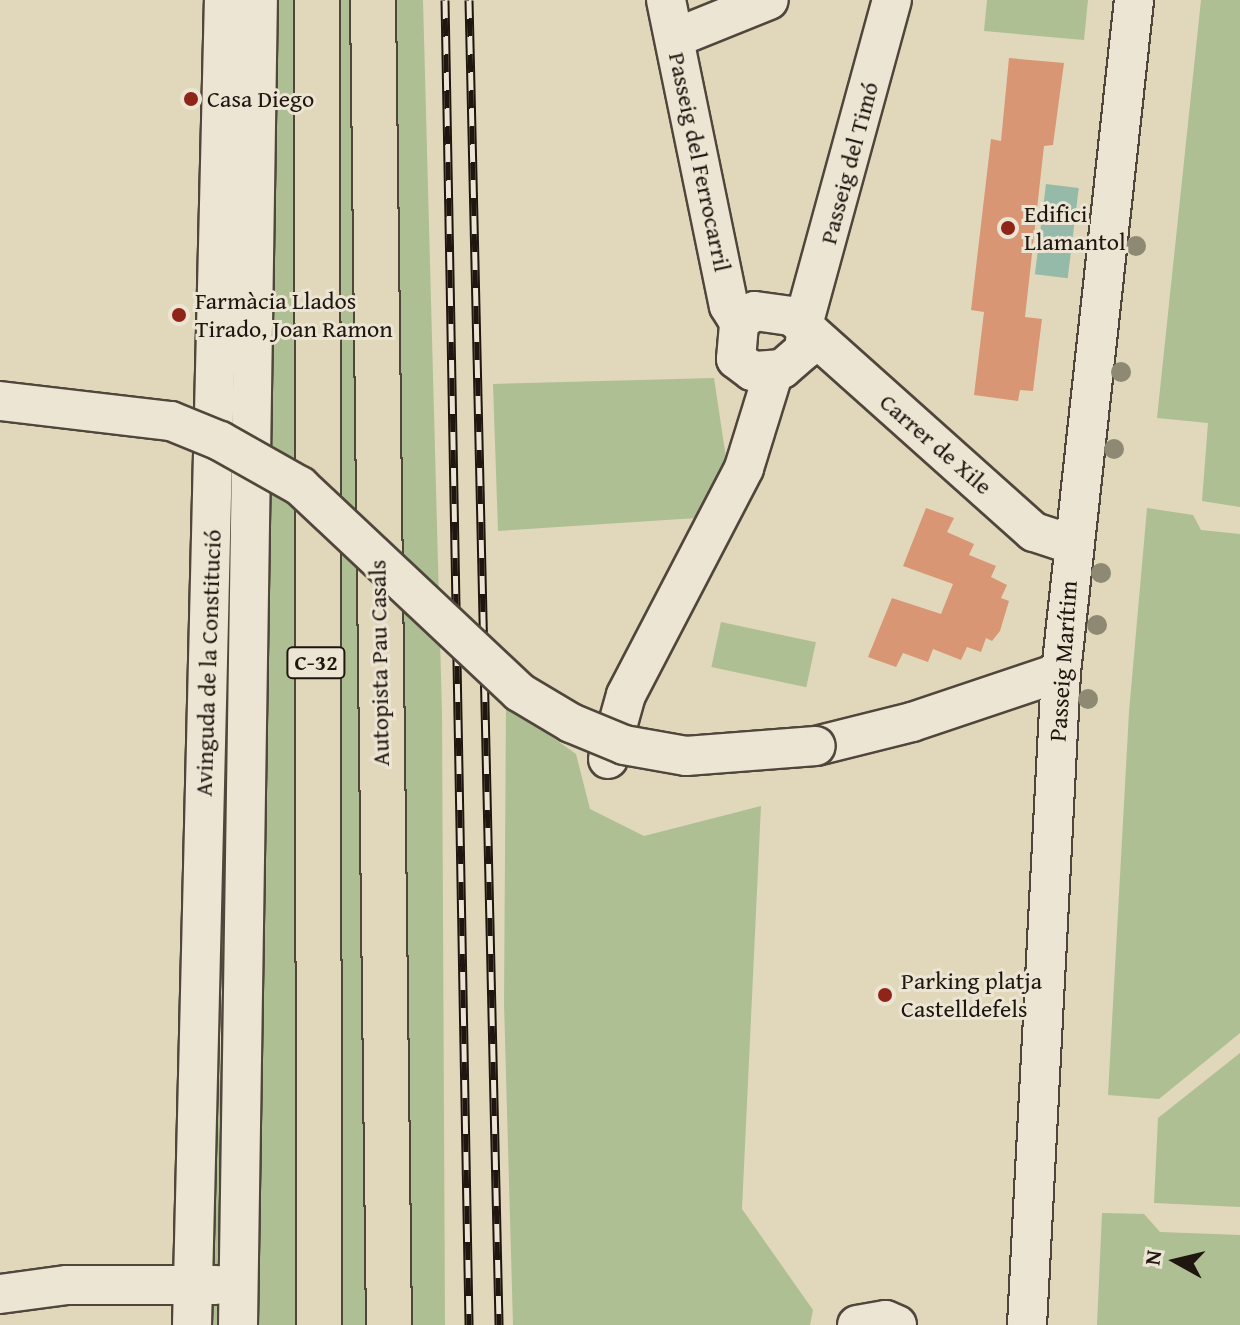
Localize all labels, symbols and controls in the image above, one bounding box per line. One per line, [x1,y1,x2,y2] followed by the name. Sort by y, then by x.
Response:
[663,50,737,274] street label: Passeig del Ferrocarril
[814,79,884,247] street label: Passeig del Timó
[207,85,314,113] place label: Casa Diego
[182,90,200,108] marker: Casa Diego
[1024,200,1126,256] place label: Edifici Llamantol
[999,219,1017,237] marker: Edifici Llamantol
[195,287,393,343] place label: Farmàcia Llados Tirado, Joan Ramon
[170,306,188,324] marker: Farmàcia Llados Tirado, Joan Ramon
[874,387,998,501] street label: Carrer de Xile
[189,529,227,797] street label: Avinguda de la Constitució
[363,559,395,767] street label: Autopista Pau Casals
[1043,580,1083,742] street label: Passeig Marítim
[286,645,346,681] road number: C-32
[901,967,1042,1023] place label: Parking platja Castelldefels
[876,986,894,1004] marker: Parking platja Castelldefels
[1136,1221,1216,1301] north arrow
[1135,1248,1169,1267] text: N

